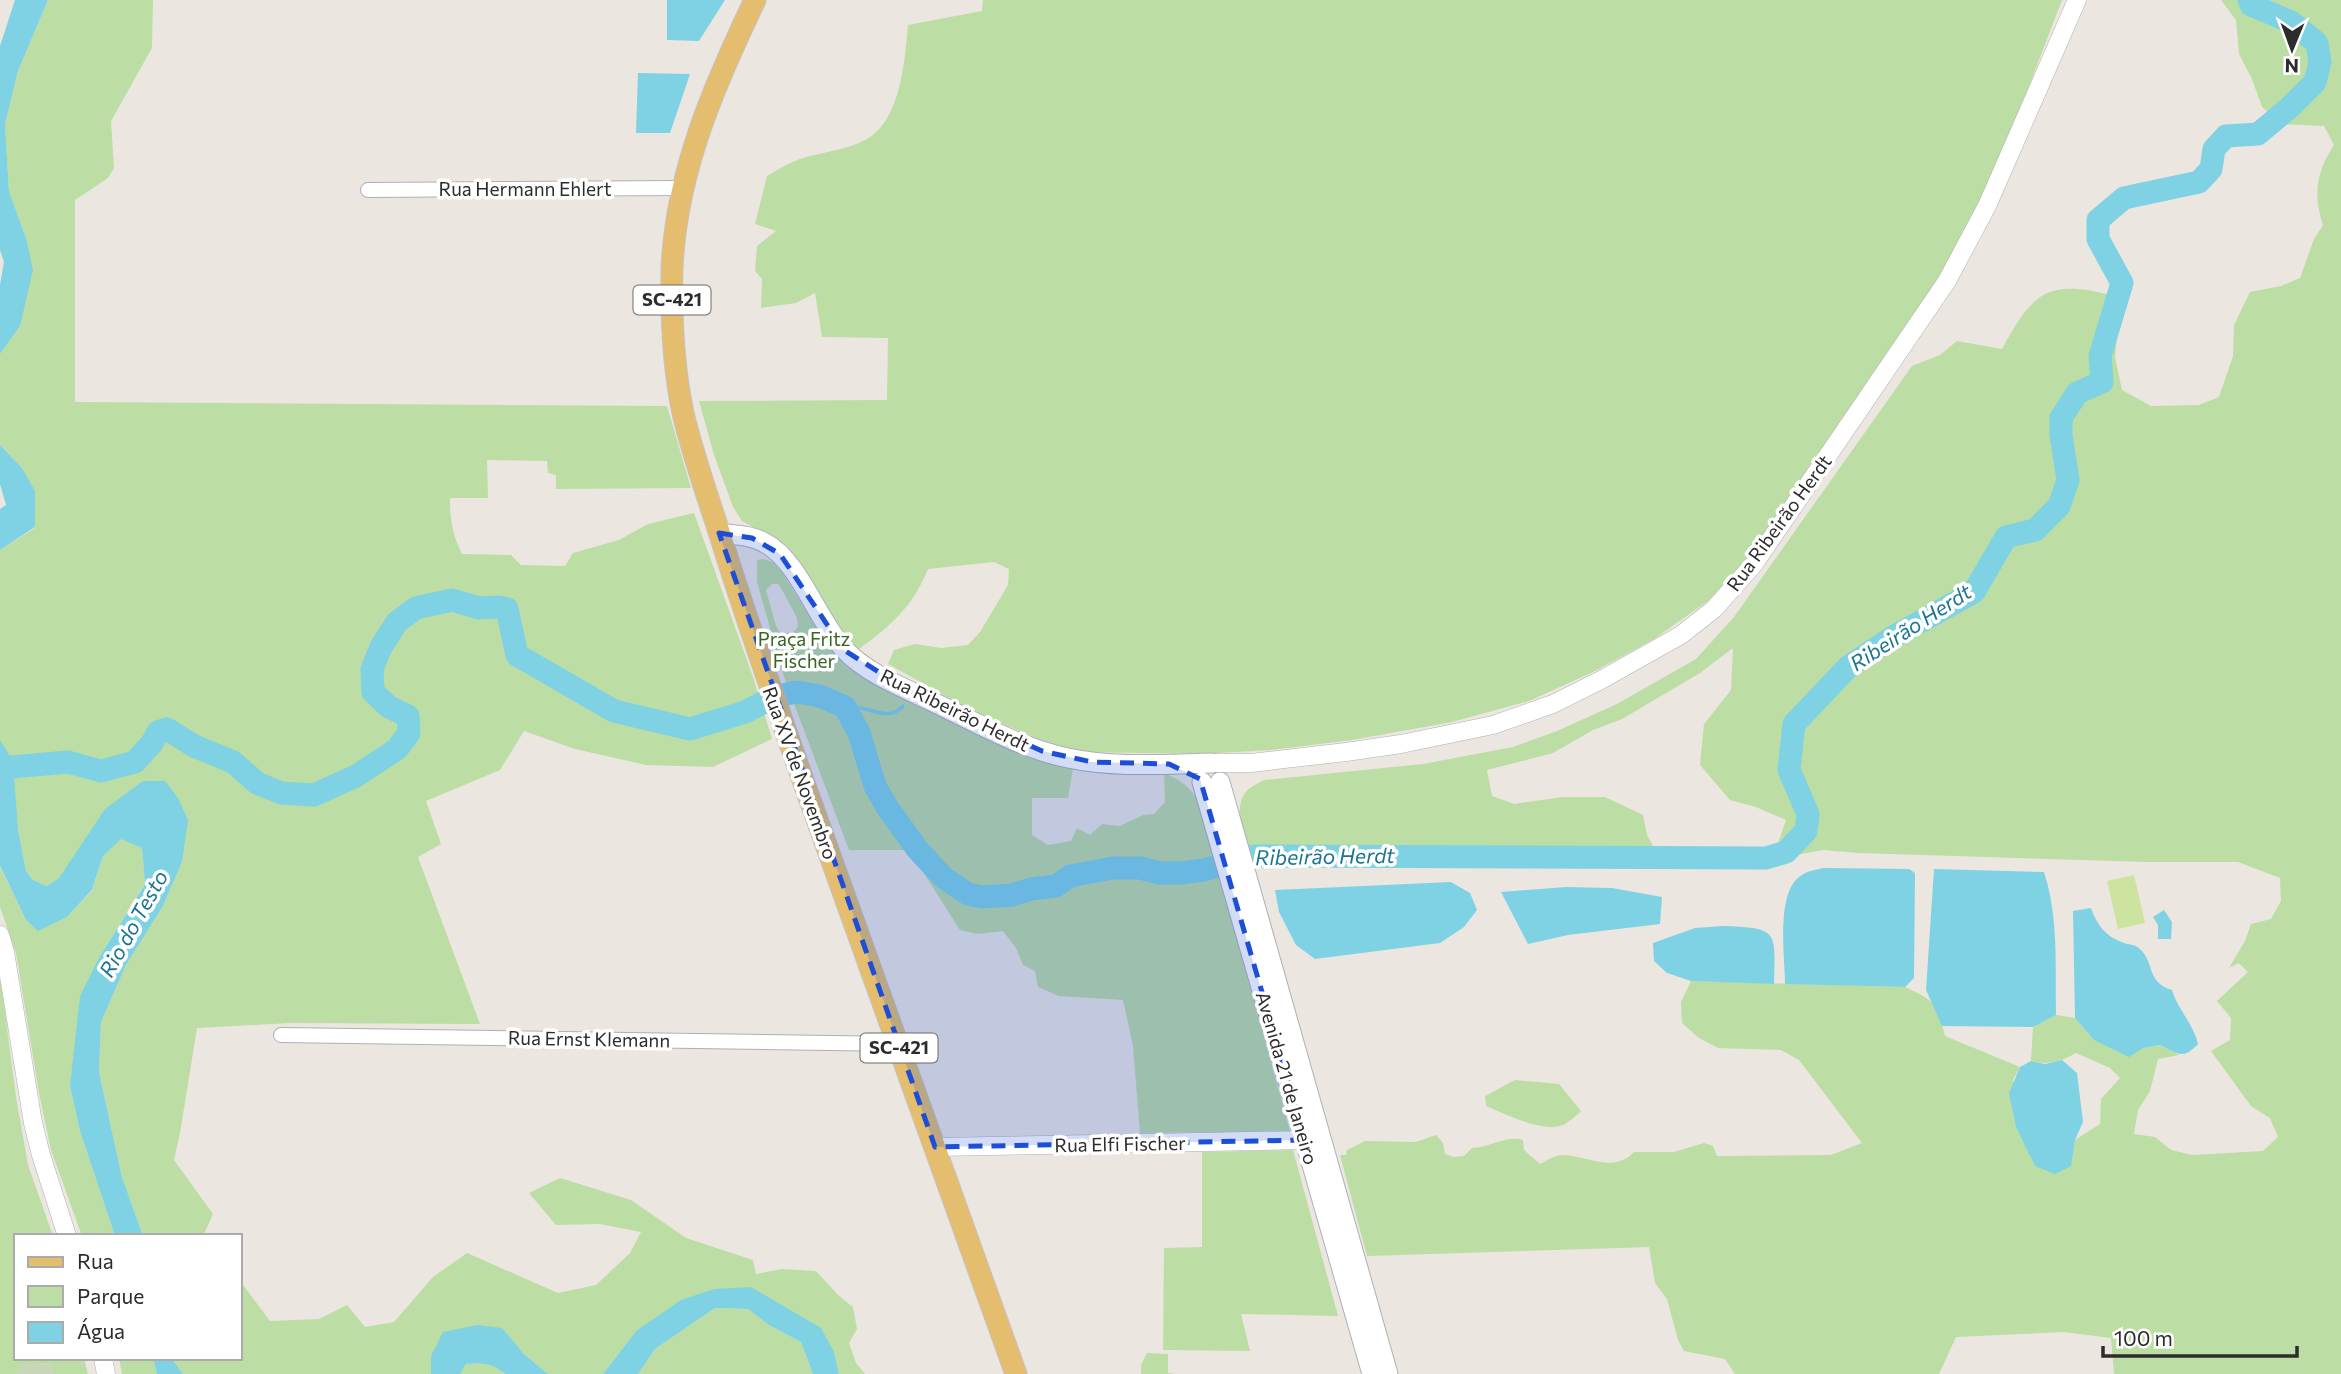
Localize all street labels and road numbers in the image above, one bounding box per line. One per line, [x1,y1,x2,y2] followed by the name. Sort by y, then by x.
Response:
[439,177,612,200] street label: Rua Hermann Ehlert
[634,286,710,314] road number: SC-421
[1721,450,1836,595] street label: Rua Ribeirão Herdt
[877,663,1034,756] street label: Rua Ribeirão Herdt
[758,683,842,862] street label: Rua XV de Novembro
[1252,989,1323,1167] street label: Avenida 21 de Janeiro
[508,1026,670,1051] street label: Rua Ernst Klemann
[860,1034,937,1063] road number: SC-421
[1054,1131,1186,1156] street label: Rua Elfi Fischer

